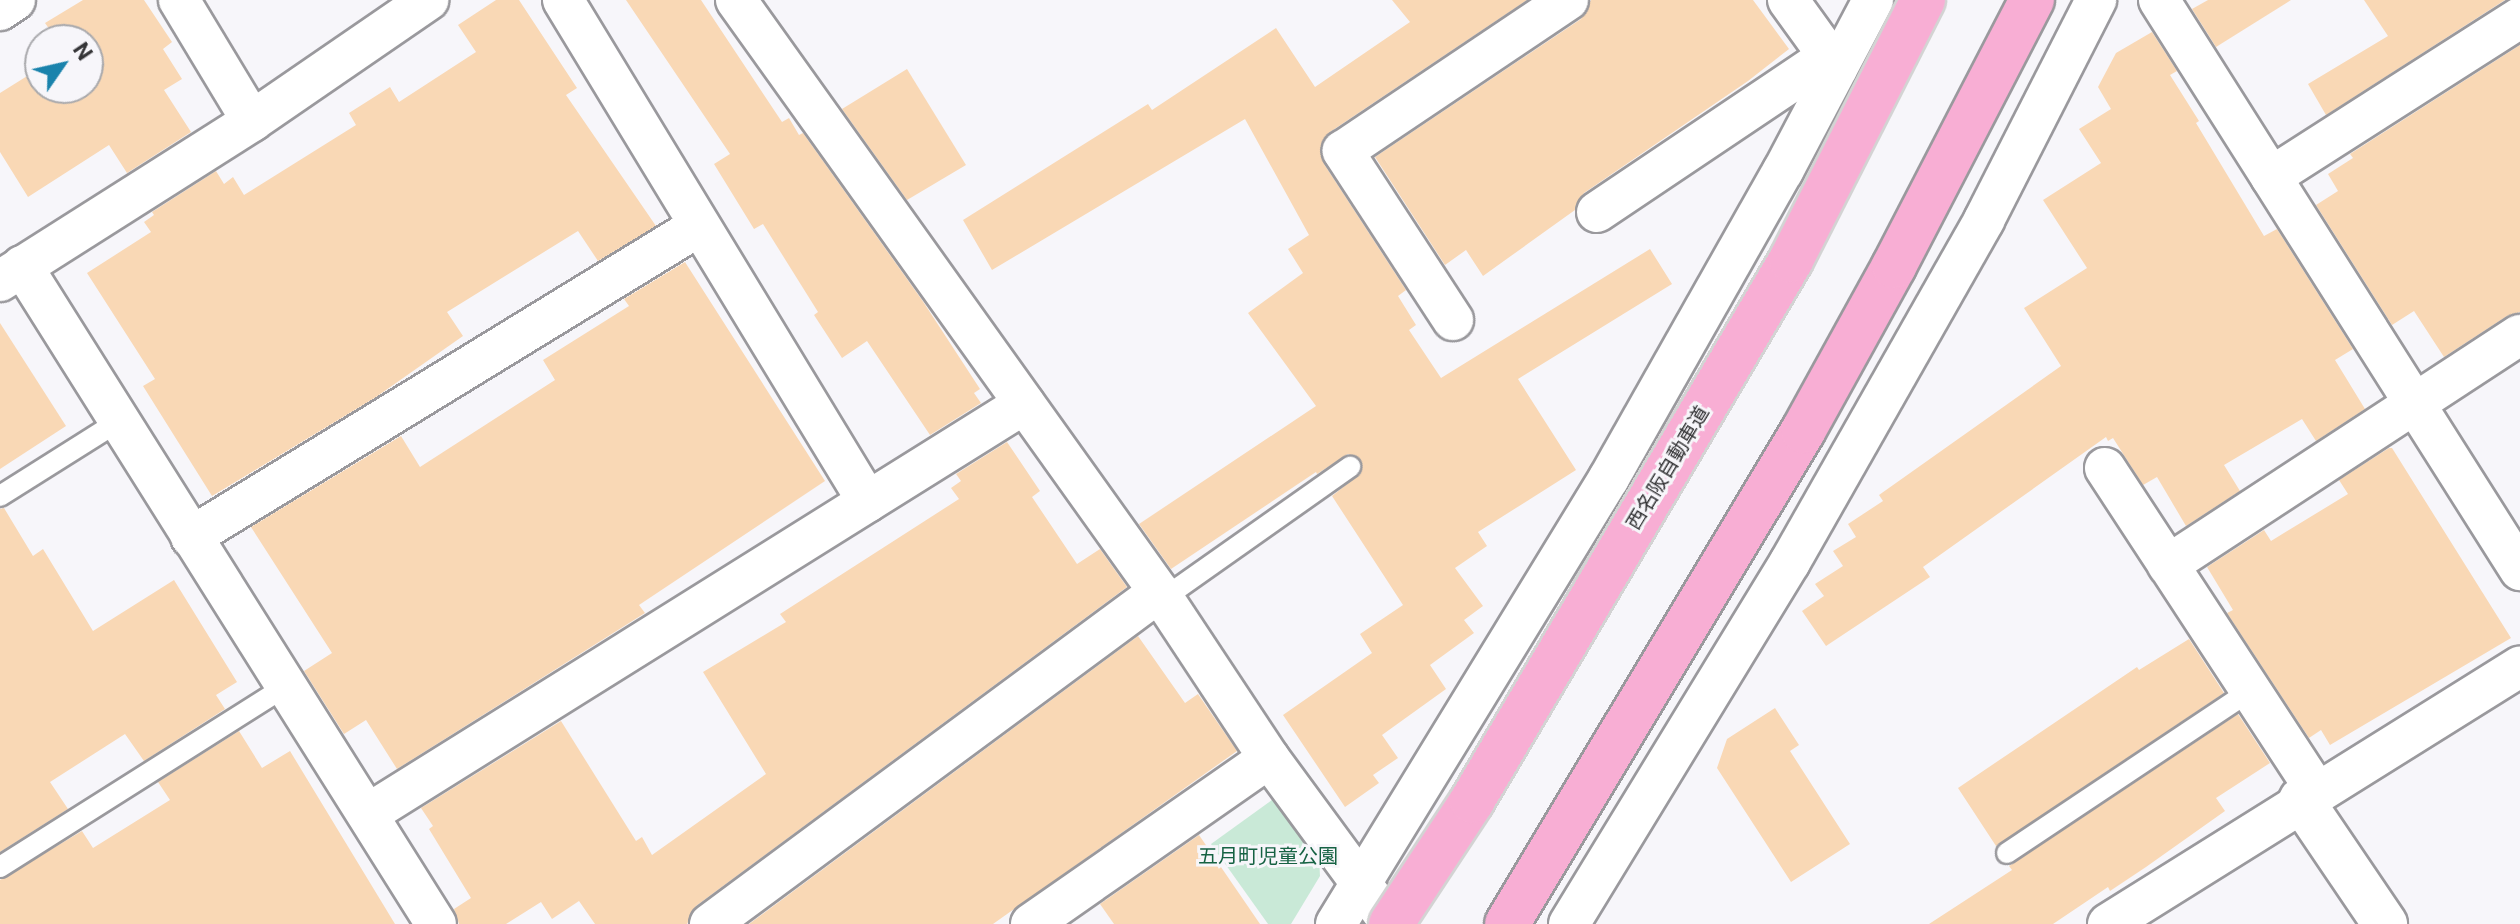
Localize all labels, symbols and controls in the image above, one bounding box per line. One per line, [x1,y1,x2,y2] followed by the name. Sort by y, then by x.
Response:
[24,24,104,104] north arrow
[68,38,97,65] text: N
[1622,402,1714,534] street label: 西名阪自動車道
[1198,844,1338,868] park label: 五月町児童公園

